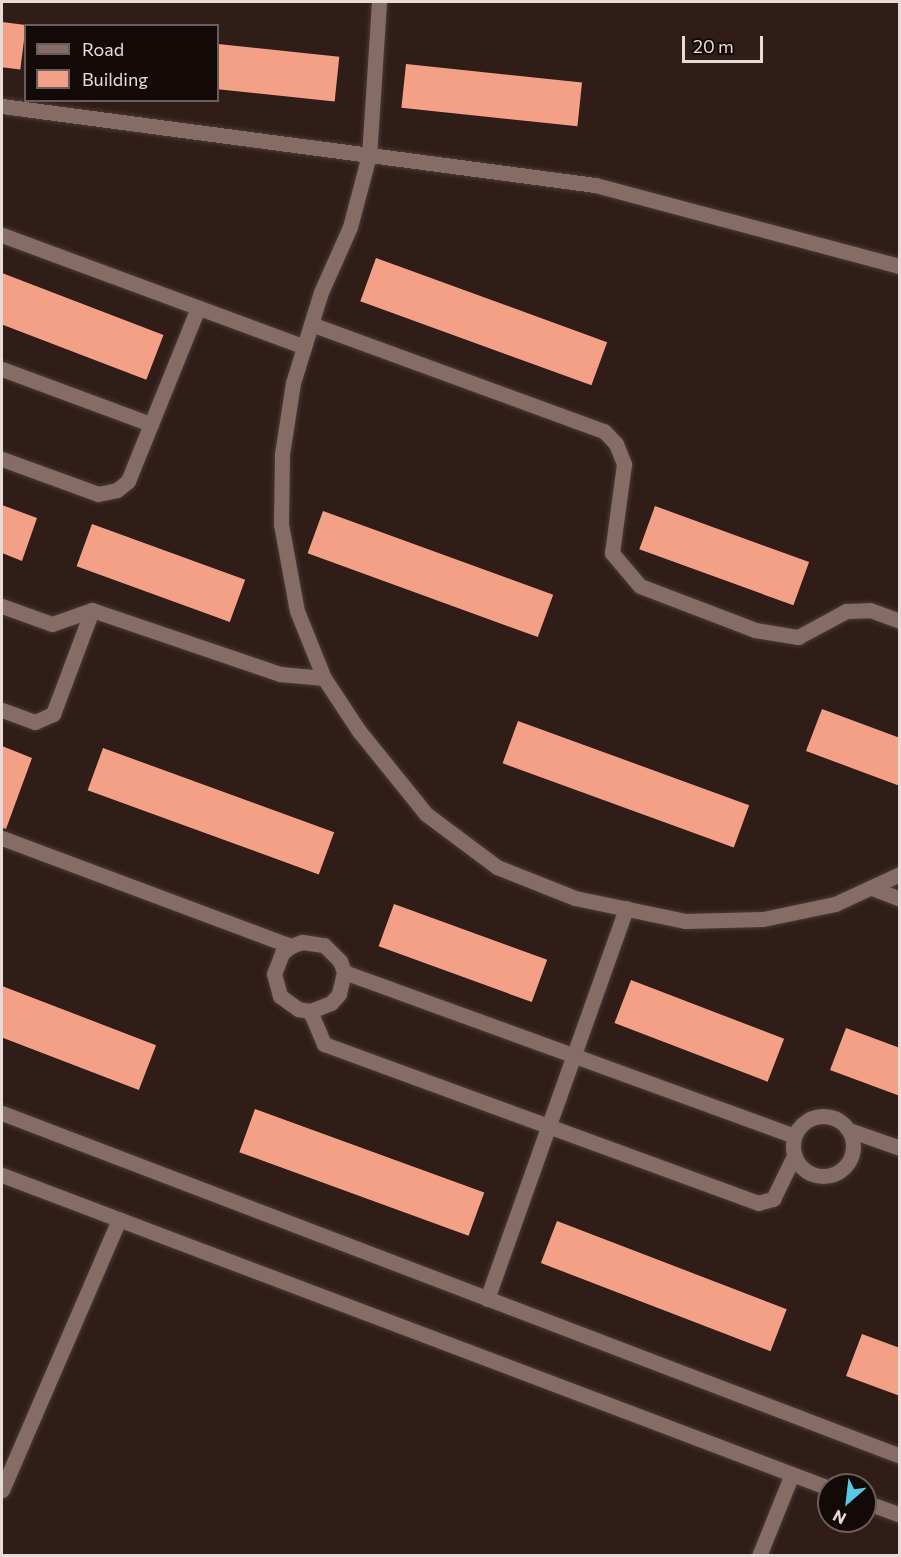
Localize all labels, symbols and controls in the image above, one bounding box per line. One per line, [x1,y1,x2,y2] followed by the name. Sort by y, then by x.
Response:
[24,24,219,102] legend
[685,24,766,62] scale bar
[693,35,734,57] text: 20 m
[82,38,124,60] text: Road
[82,68,148,90] text: Building
[817,1473,877,1533] north arrow
[829,1506,849,1529] text: N

